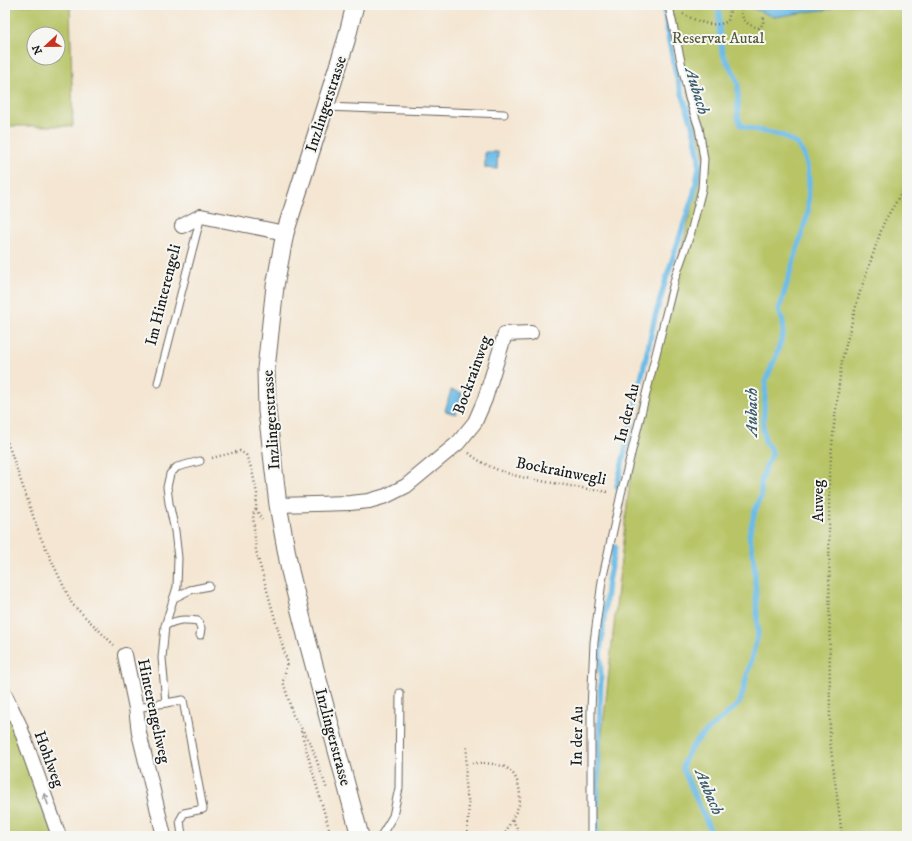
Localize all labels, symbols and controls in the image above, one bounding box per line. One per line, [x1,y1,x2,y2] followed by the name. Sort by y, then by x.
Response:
[26,26,66,66] north arrow
[672,28,764,48] park label: Reservat Autal
[29,43,46,56] text: N
[301,53,351,155] street label: Inzlingerstrasse
[679,63,715,118] water label: Aubach
[141,242,185,348] street label: Im Hinterengeli
[448,333,496,417] street label: Bockrainweg
[258,369,284,471] street label: Inzlingerstrasse
[610,381,644,445] street label: In der Au
[741,388,763,438] water label: Aubach
[514,452,608,490] street label: Bockrainwegli
[808,480,828,522] street label: Auweg
[133,657,175,765] street label: Hinterengeliweg
[310,686,356,788] street label: Inzlingerstrasse
[566,705,588,766] street label: In der Au
[30,728,68,790] street label: Hohlweg
[689,764,729,819] water label: Aubach
[41,794,49,806] one-way arrow

